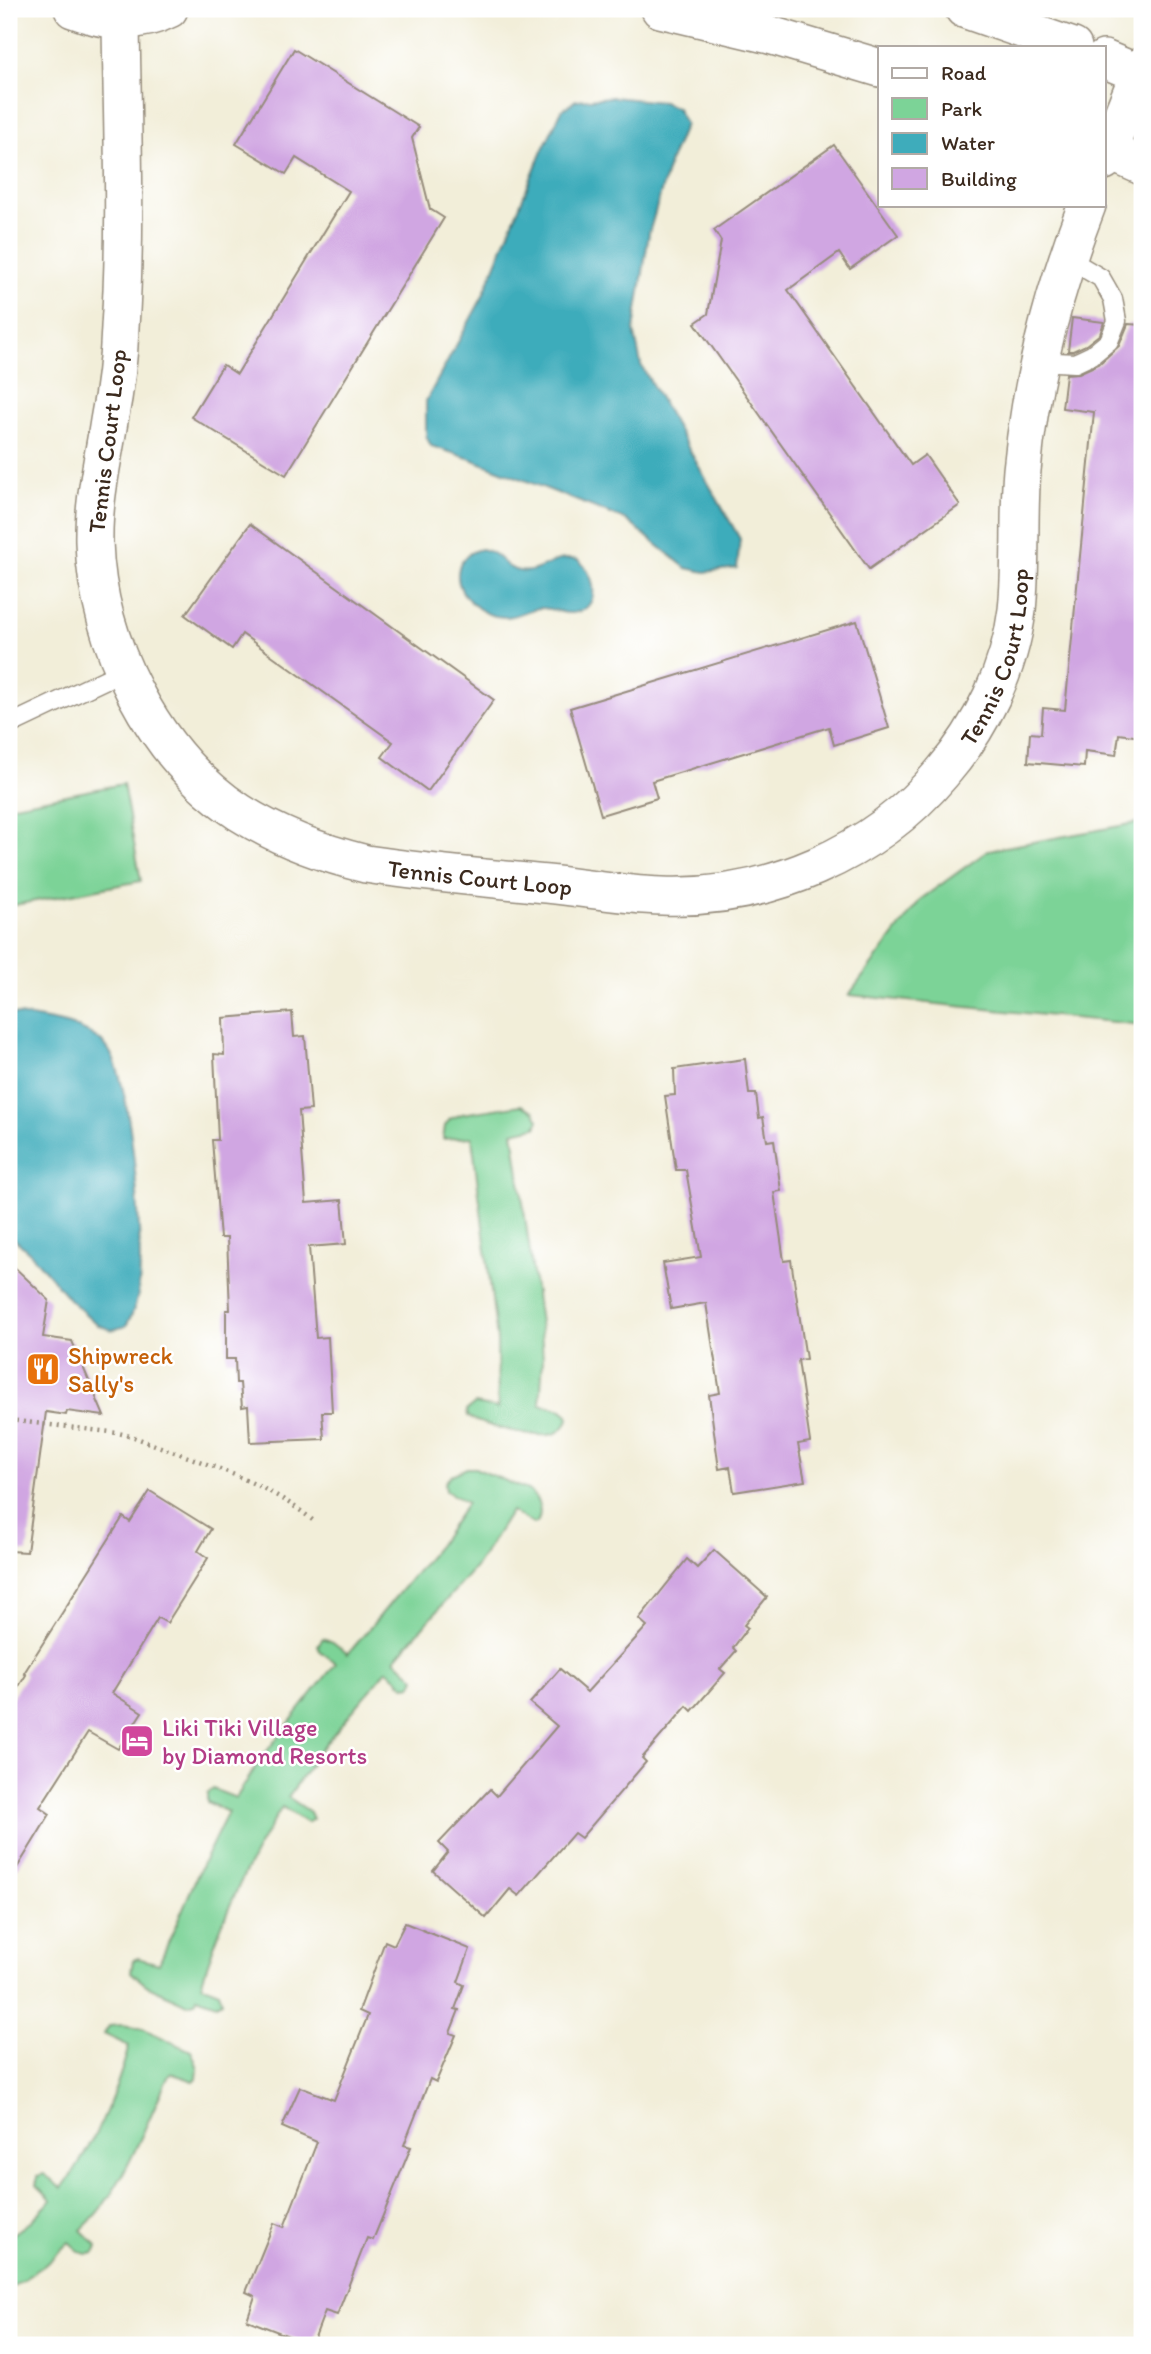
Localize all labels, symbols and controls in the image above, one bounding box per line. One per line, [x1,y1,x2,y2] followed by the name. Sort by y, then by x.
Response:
[878,46,1106,206] legend
[941,60,987,85] text: Road
[941,96,983,121] text: Park
[941,130,995,155] text: Water
[941,166,1017,191] text: Building
[81,347,133,535] street label: Tennis Court Loop
[953,568,1034,751] street label: Tennis Court Loop
[386,853,574,901] street label: Tennis Court Loop
[68,1341,174,1398] place label: Shipwreck Sally's
[24,1350,62,1388] restaurant icon: Shipwreck Sally's
[162,1713,367,1770] place label: Liki Tiki Village by Diamond Resorts
[118,1722,156,1760] hotel icon: Liki Tiki Village by Diamond Resorts

